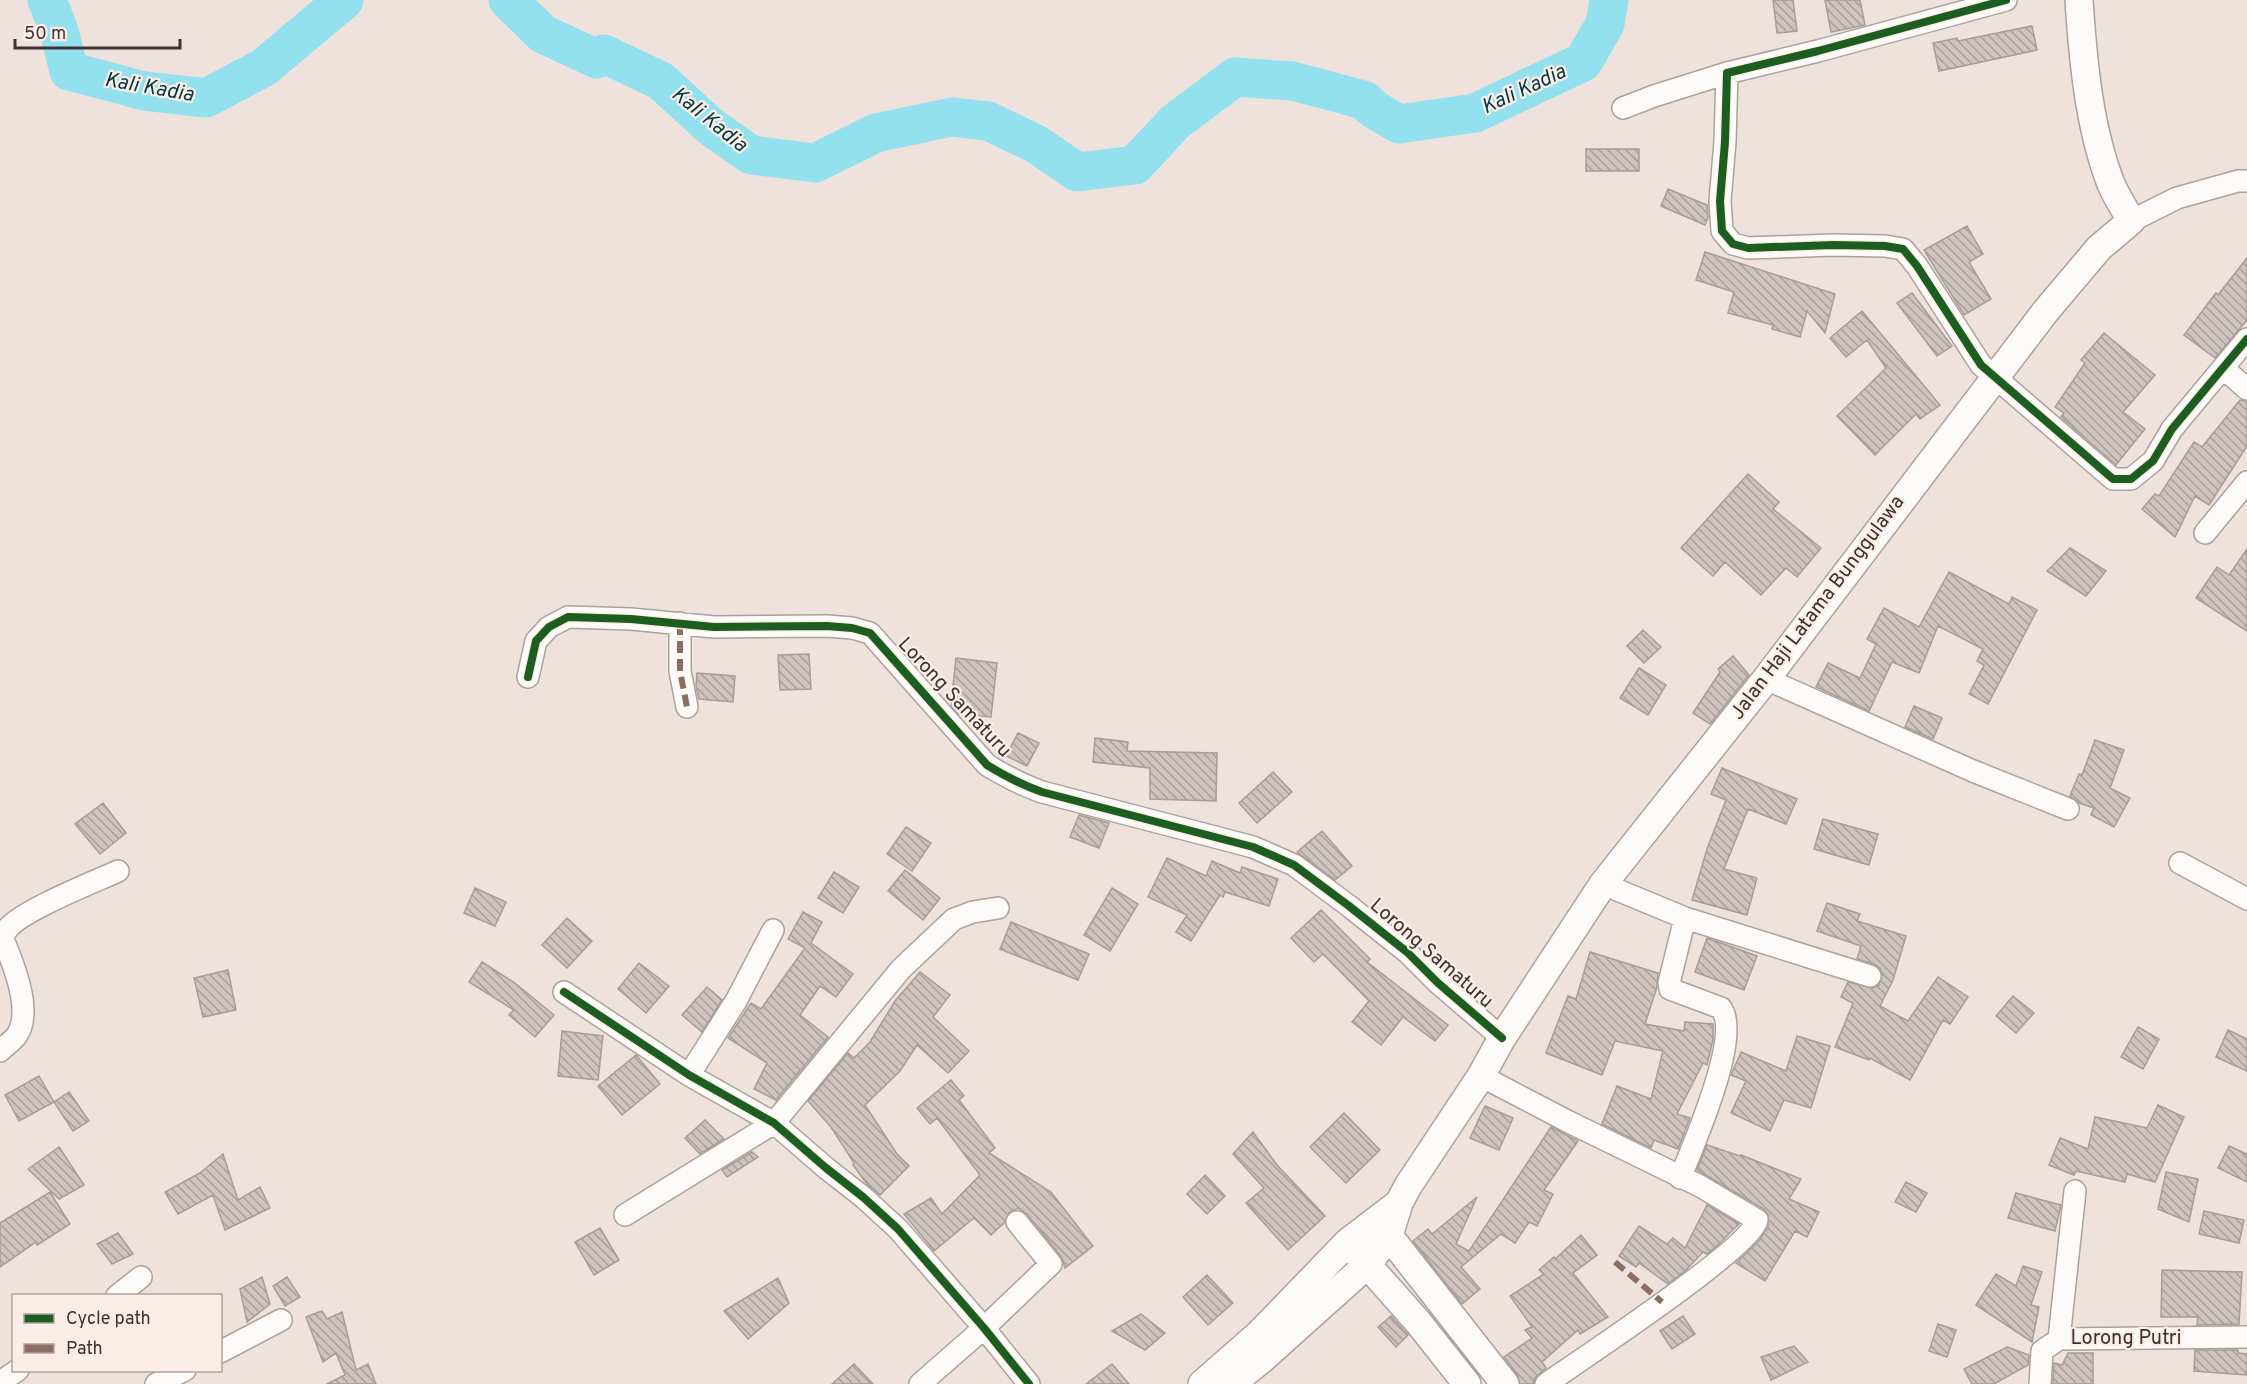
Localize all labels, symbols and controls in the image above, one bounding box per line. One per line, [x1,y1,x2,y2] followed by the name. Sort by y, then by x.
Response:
[15,12,180,50] scale bar
[24,23,66,46] text: 50 m
[1477,59,1571,121] water label: Kali Kadia
[102,67,196,109] water label: Kali Kadia
[665,81,753,159] water label: Kali Kadia
[1725,491,1911,725] street label: Jalan Haji Latama Bunggulawa
[891,632,1017,764] street label: Lorong Samaturu
[1364,893,1498,1015] street label: Lorong Samaturu
[12,1294,222,1372] legend
[66,1308,151,1331] text: Cycle path
[2070,1326,2182,1352] street label: Lorong Putri
[66,1338,103,1361] text: Path

